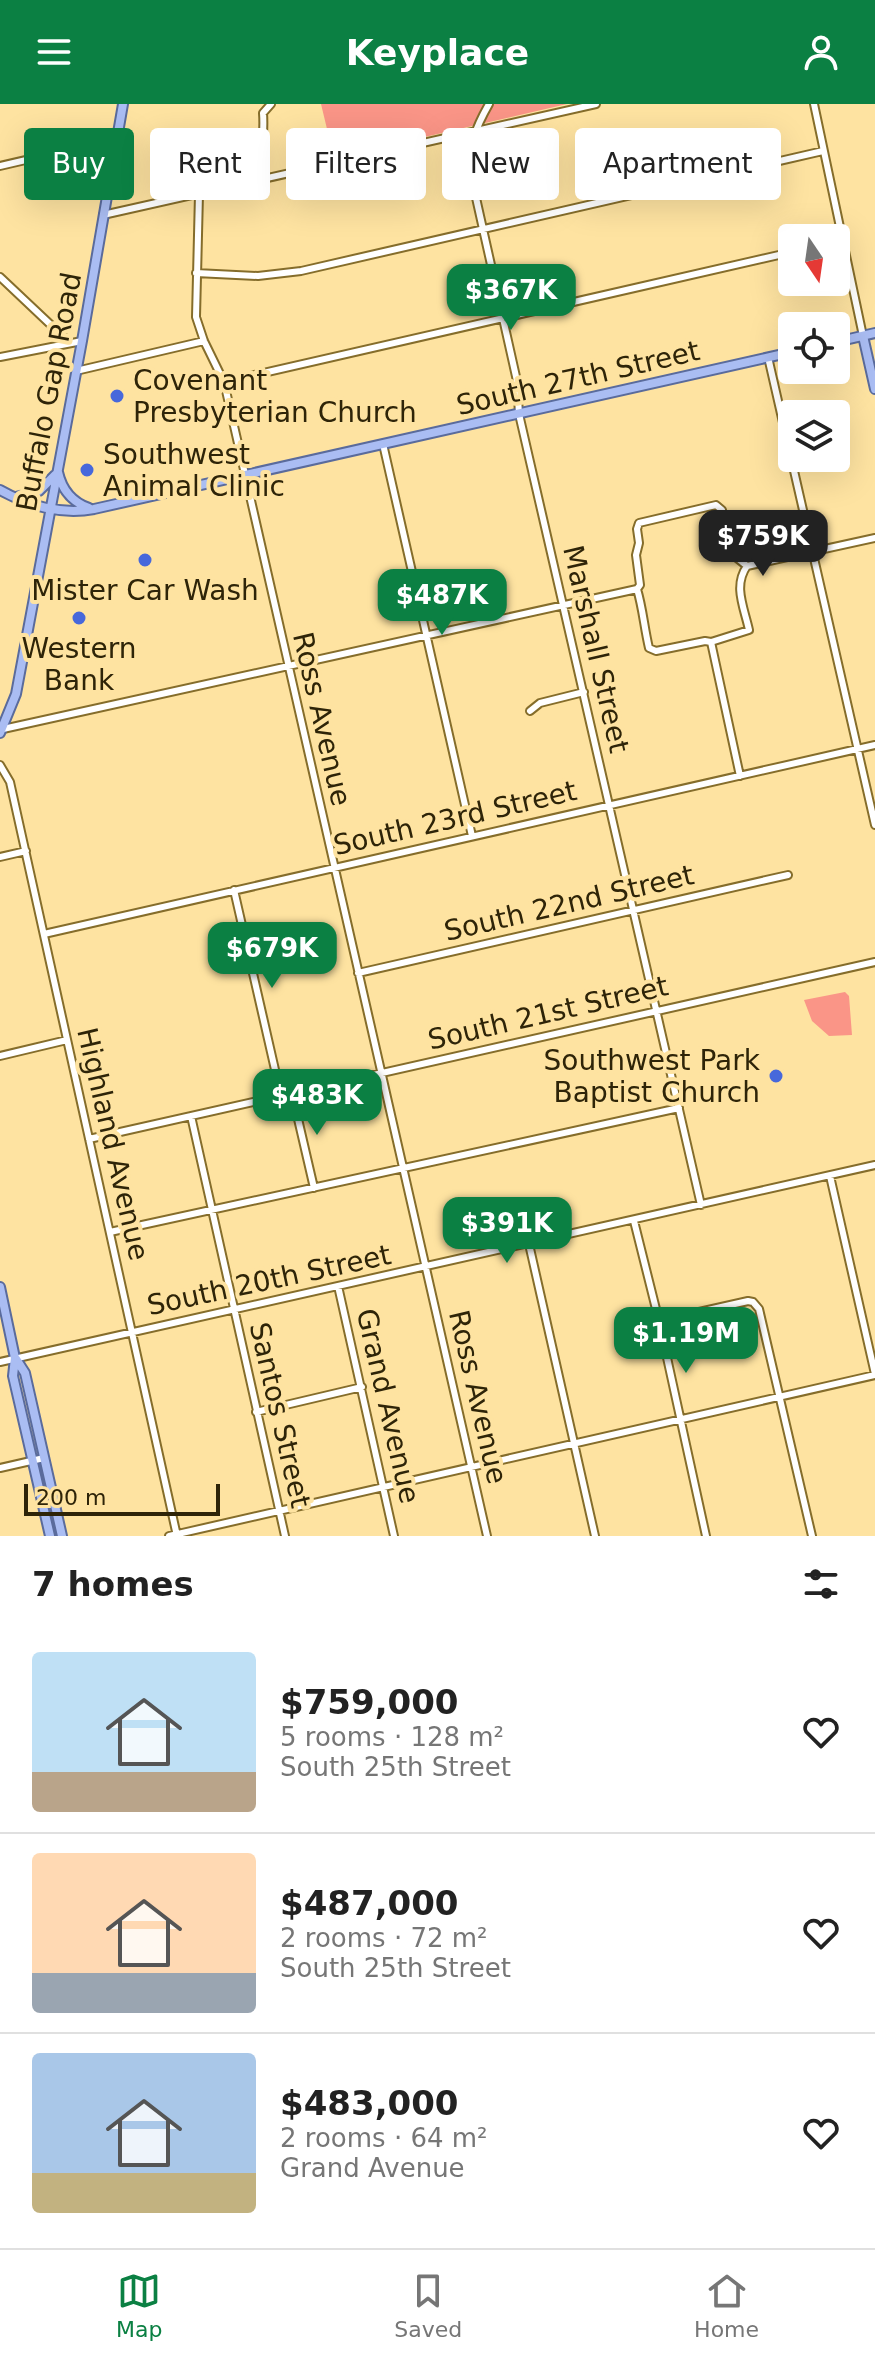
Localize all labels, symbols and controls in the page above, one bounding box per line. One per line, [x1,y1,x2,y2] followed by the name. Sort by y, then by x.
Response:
[32,30,76,74] icon: menu
[799,30,843,74] icon: person
[346,32,529,73] text: Keyplace
[24,128,134,200] chip: Buy
[150,128,270,200] chip: Rent
[286,128,426,200] chip: Filters
[442,128,559,200] chip: New
[575,128,781,200] chip: Apartment
[778,224,850,296] north arrow
[778,224,850,472] map controls
[455,264,567,332] pin: $367K
[10,270,88,514] street label: Buffalo Gap Road
[465,275,557,305] text: $367K
[778,312,850,384] button: locate
[453,334,703,422] street label: South 27th Street
[133,364,417,429] place label: Covenant Presbyterian Church
[108,387,126,405] marker: Covenant Presbyterian Church
[778,400,850,472] button: layers
[103,438,285,503] place label: Southwest Animal Clinic
[78,461,96,479] marker: Southwest Animal Clinic
[707,510,819,578] pin: $759K
[717,521,809,551] text: $759K
[556,542,636,756] street label: Marshall Street
[136,551,154,569] marker: Mister Car Wash
[386,569,498,637] pin: $487K
[31,574,259,607] place label: Mister Car Wash
[396,580,488,610] text: $487K
[70,609,88,627] marker: Western Bank
[286,629,358,809] street label: Ross Avenue
[22,632,136,697] place label: Western Bank
[330,774,580,862] street label: South 23rd Street
[441,858,697,948] street label: South 22nd Street
[216,922,328,990] pin: $679K
[226,933,318,963] text: $679K
[425,969,671,1057] street label: South 21st Street
[70,1024,156,1264] street label: Highland Avenue
[544,1044,761,1109] place label: Southwest Park Baptist Church
[767,1067,785,1085] marker: Southwest Park Baptist Church
[261,1069,373,1137] pin: $483K
[271,1080,363,1110] text: $483K
[451,1197,563,1265] pin: $391K
[461,1208,553,1238] text: $391K
[144,1238,394,1322] street label: South 20th Street
[350,1305,426,1507] street label: Grand Avenue
[442,1307,514,1487] street label: Ross Avenue
[621,1307,751,1375] pin: $1.19M
[632,1318,740,1348] text: $1.19M
[243,1319,317,1511] street label: Santos Street
[24,1480,220,1516] scale bar
[36,1485,106,1510] text: 200 m
[799,1562,843,1606] icon: filters
[32,1564,194,1604] text: 7 homes
[280,1682,459,1722] text: $759,000
[96,1684,192,1780] icon: home
[799,1710,843,1754] icon: heart
[280,1722,504,1752] text: 5 rooms · 128 m²
[280,1752,511,1782] text: South 25th Street
[280,1883,459,1923] text: $487,000
[96,1885,192,1981] icon: home
[799,1911,843,1955] icon: heart
[280,1923,488,1953] text: 2 rooms · 72 m²
[280,1953,511,1983] text: South 25th Street
[280,2083,459,2123] text: $483,000
[96,2085,192,2181] icon: home
[799,2111,843,2155] icon: heart
[280,2123,488,2153] text: 2 rooms · 64 m²
[280,2153,465,2183] text: Grand Avenue
[116,2269,162,2342] tab: Map
[394,2269,462,2342] tab: Saved
[694,2269,759,2342] tab: Home

